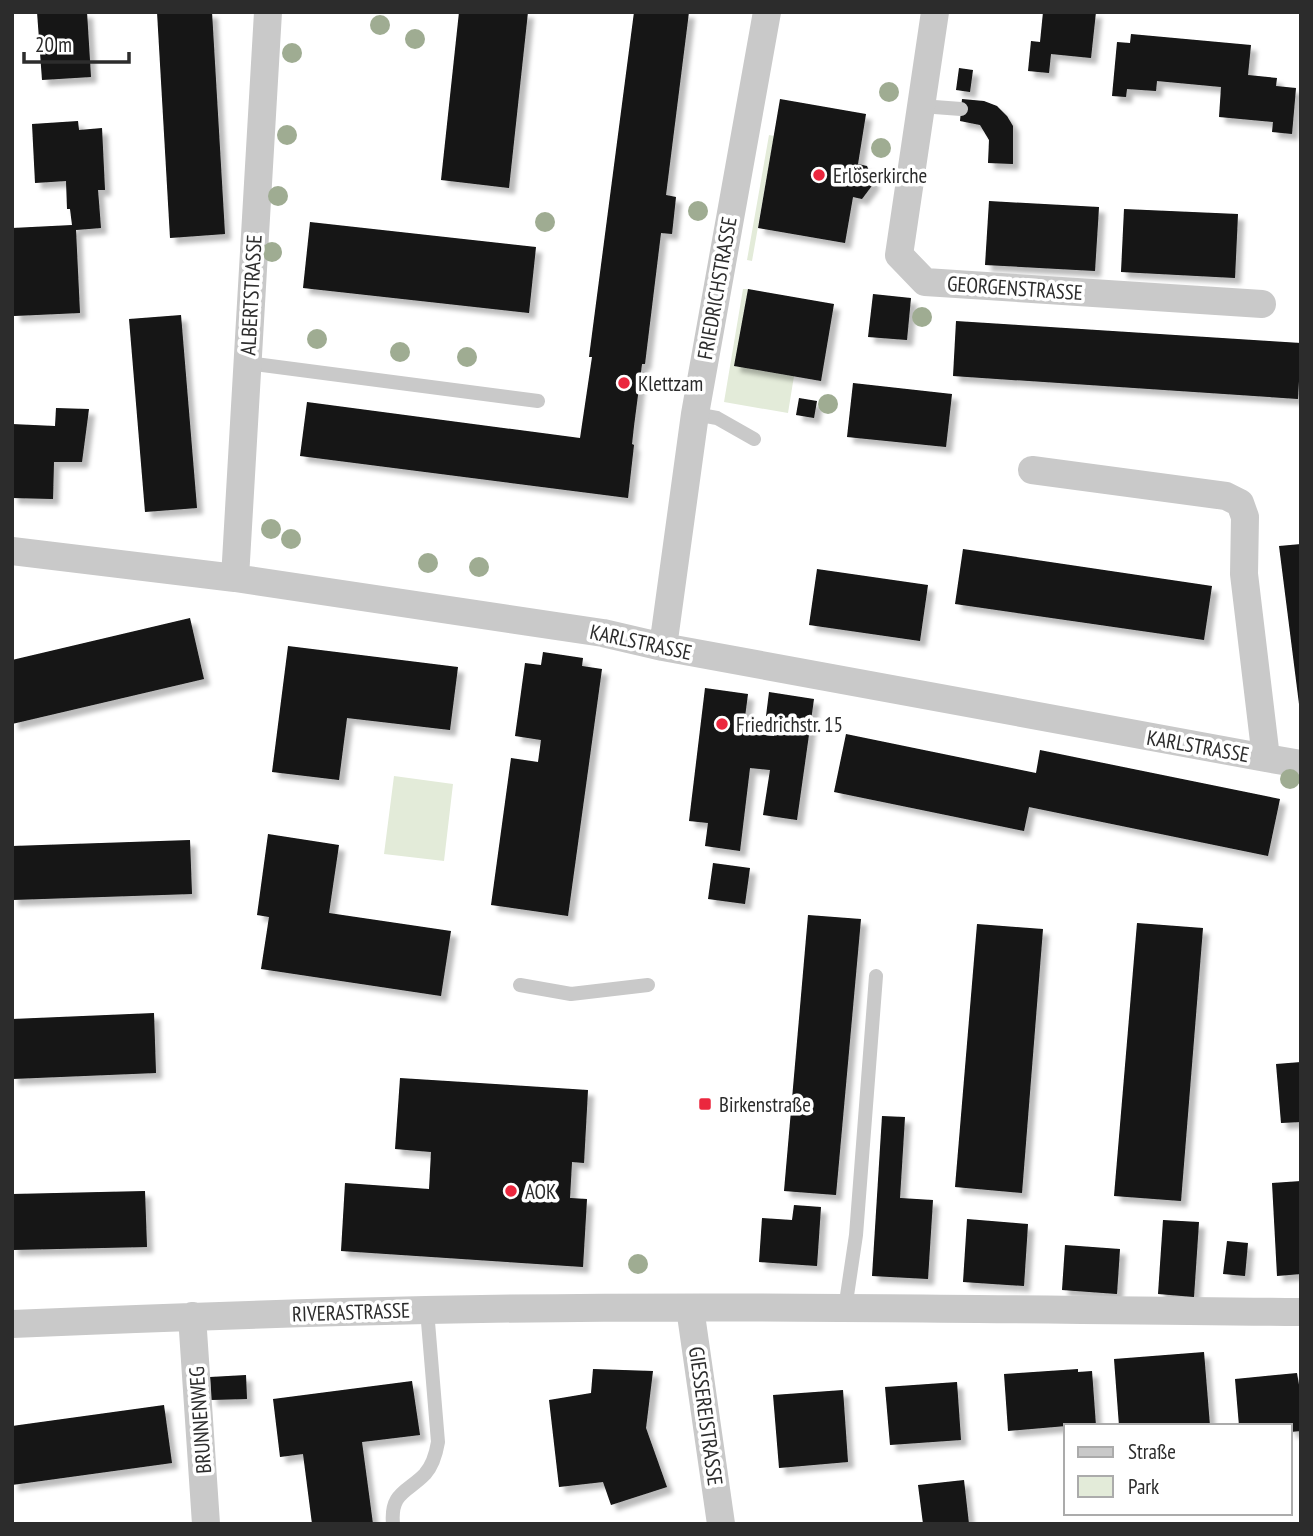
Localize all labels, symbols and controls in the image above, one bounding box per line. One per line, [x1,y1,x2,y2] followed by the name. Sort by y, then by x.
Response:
[24,21,130,65] scale bar
[35,31,72,58] text: 20 m
[833,162,927,189] place label: Erlöserkirche
[811,167,827,183] marker: Erlöserkirche
[691,215,743,361] street label: FRIEDRICHSTRASSE
[234,234,268,356] street label: ALBERTSTRASSE
[946,270,1084,306] street label: GEORGENSTRASSE
[638,370,703,397] place label: Klettzam
[616,375,632,391] marker: Klettzam
[588,618,694,666] street label: KARLSTRASSE
[736,711,843,738] place label: Friedrichstr. 15
[714,716,730,732] marker: Friedrichstr. 15
[1145,724,1251,768] street label: KARLSTRASSE
[719,1091,811,1118] place label: Birkenstraße
[697,1096,713,1112] marker: Birkenstraße
[525,1178,556,1205] place label: AOK
[503,1183,519,1199] marker: AOK
[292,1296,410,1328] street label: RIVERASTRASSE
[683,1345,729,1487] street label: GIESSEREISTRASSE
[183,1366,217,1474] street label: BRUNNENWEG
[1064,1424,1292,1515] legend
[1128,1438,1176,1465] text: Straße
[1128,1473,1159,1500] text: Park

